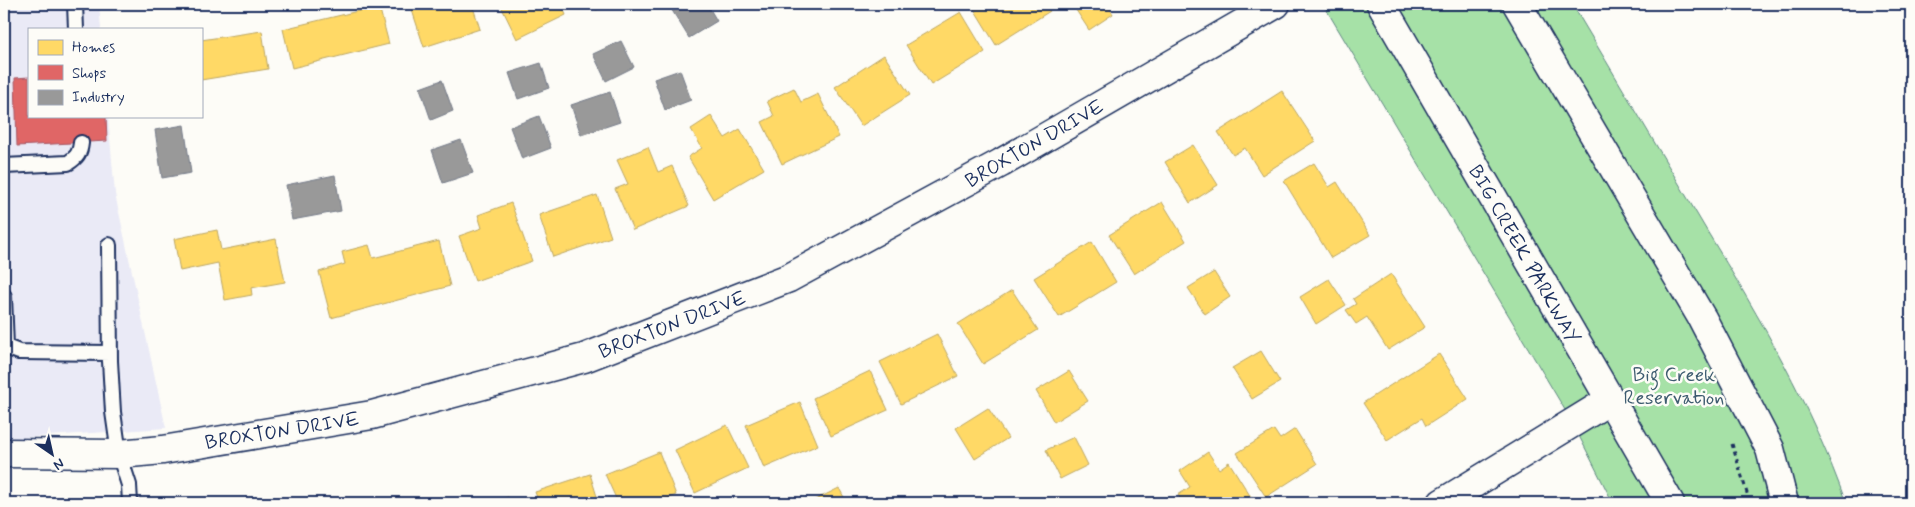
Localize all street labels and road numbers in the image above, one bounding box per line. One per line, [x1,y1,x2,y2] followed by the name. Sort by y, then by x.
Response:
[960,94,1109,195] street label: BROXTON DRIVE
[1461,160,1586,349] street label: BIG CREEK PARKWAY
[595,285,750,366] street label: BROXTON DRIVE
[203,406,361,457] street label: BROXTON DRIVE

